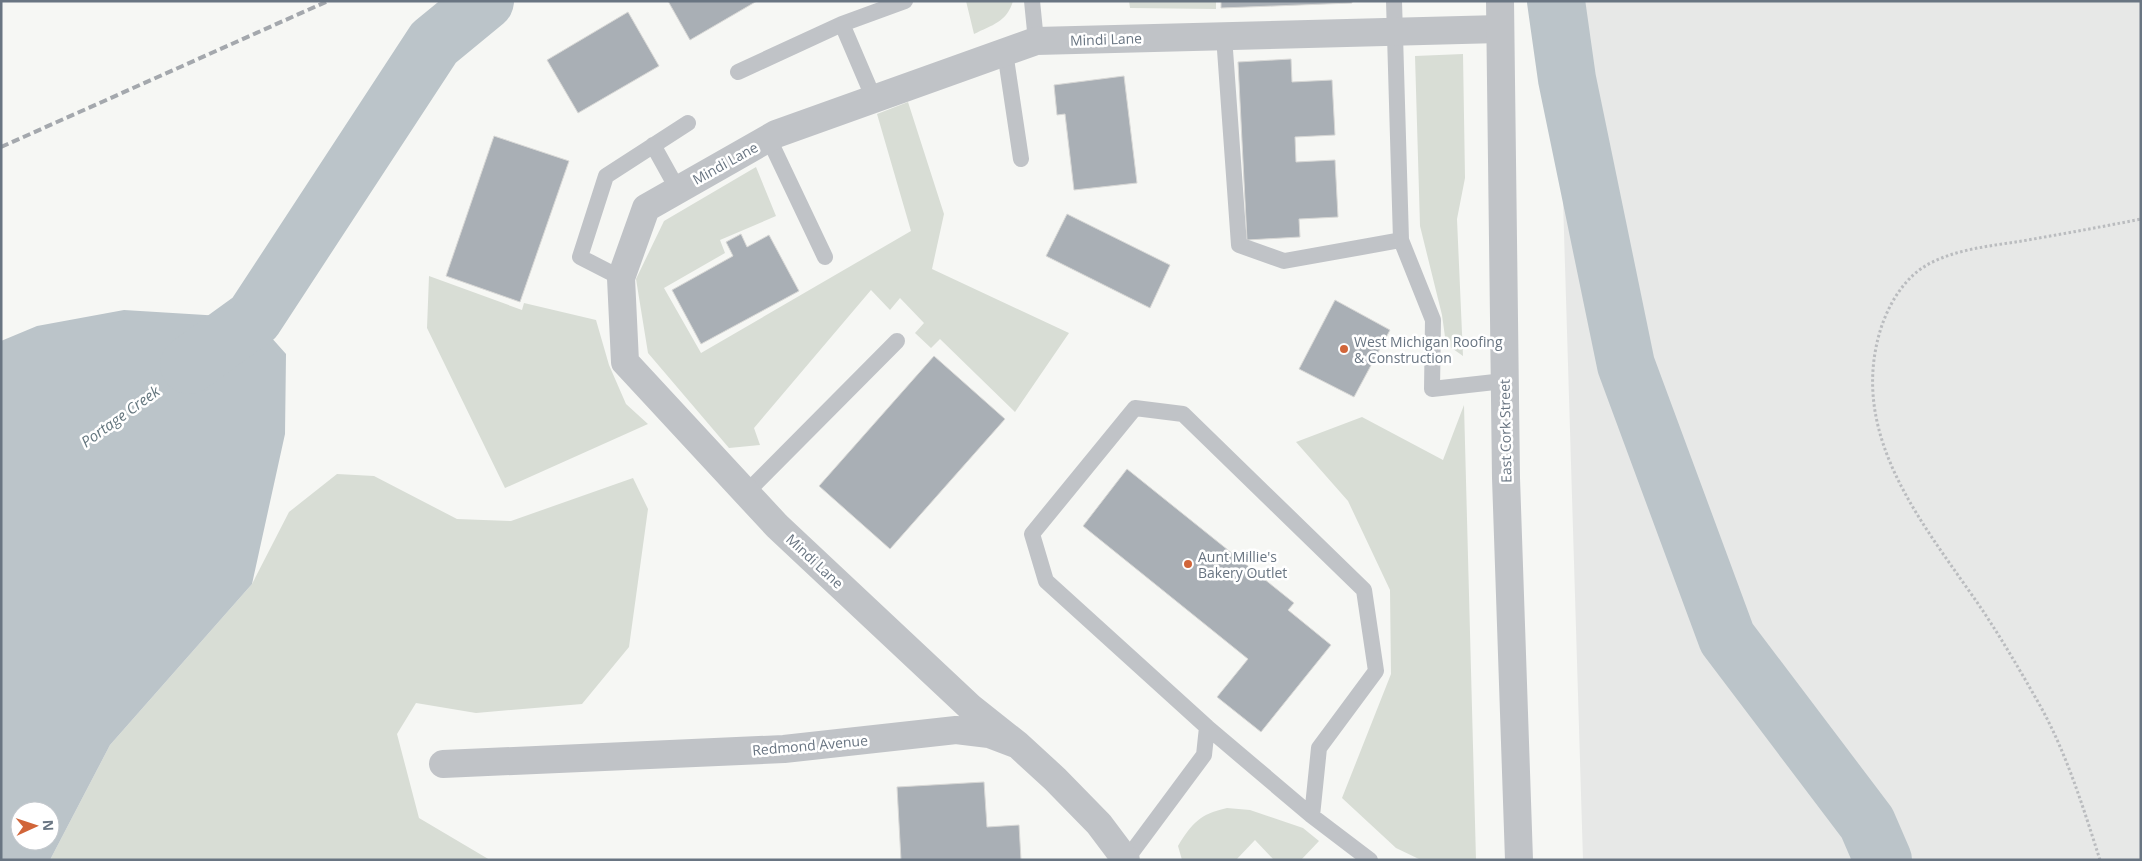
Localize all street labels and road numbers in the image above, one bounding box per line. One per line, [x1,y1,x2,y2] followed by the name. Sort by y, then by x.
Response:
[1070,28,1142,50] street label: Mindi Lane
[689,137,761,189] street label: Mindi Lane
[1495,379,1515,483] street label: East Cork Street
[782,530,848,593] street label: Mindi Lane
[751,730,869,760] street label: Redmond Avenue

